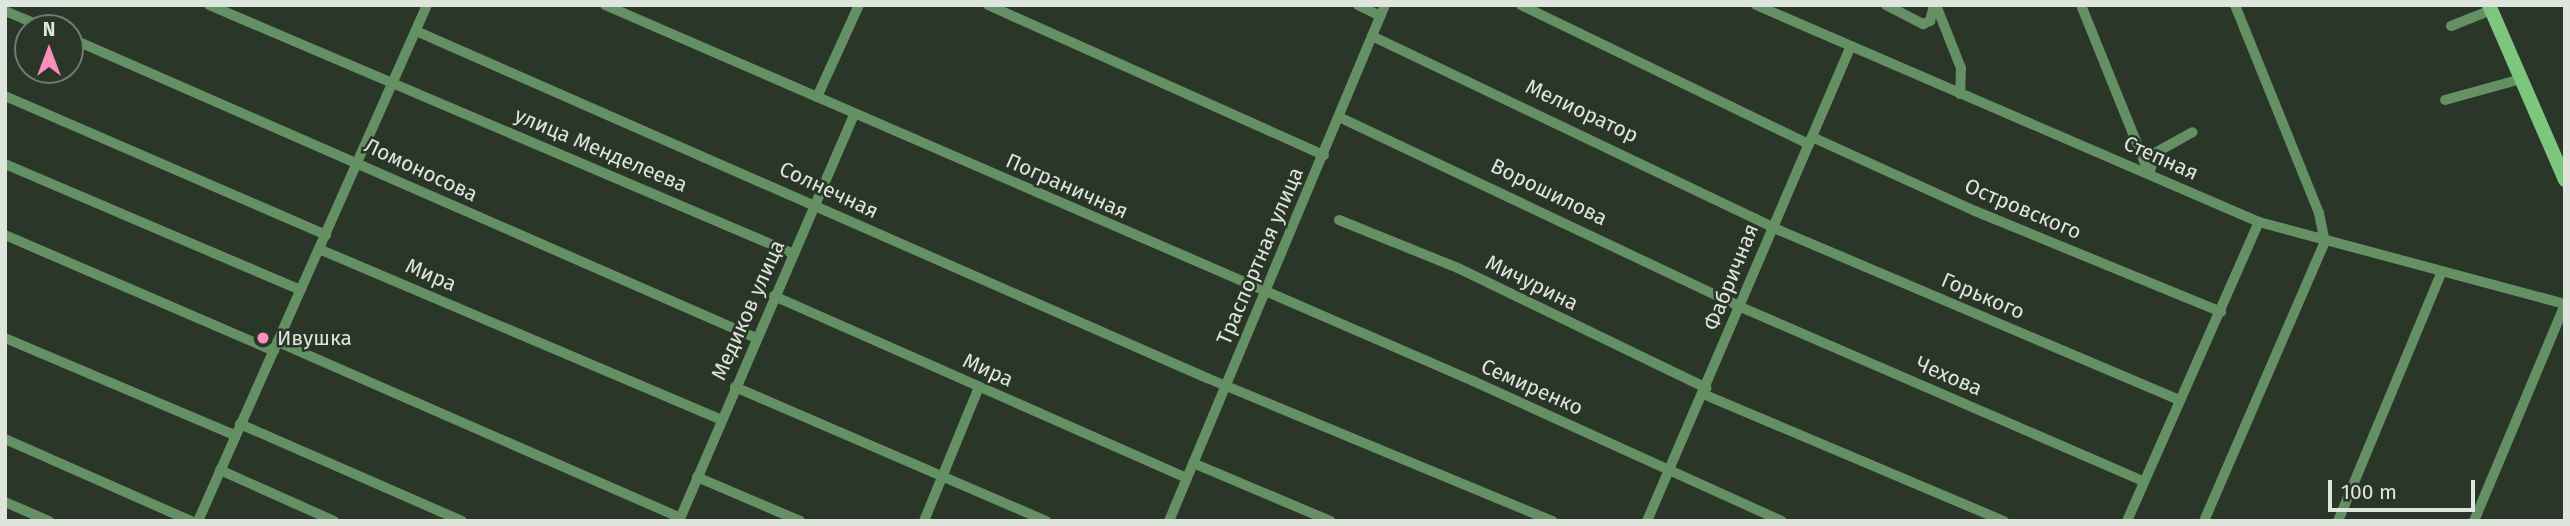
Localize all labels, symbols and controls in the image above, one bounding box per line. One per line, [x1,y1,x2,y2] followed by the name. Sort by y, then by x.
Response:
[14,14,84,84] north arrow
[43,18,55,41] text: N
[1522,74,1642,148] street label: Мелиоратор
[511,102,691,198] street label: улица Менделеева
[2120,130,2202,186] street label: Степная
[360,133,482,207] street label: Ломоносова
[1002,148,1132,224] street label: Пограничная
[1487,153,1611,231] street label: Ворошилова
[775,156,883,224] street label: Солнечная
[1211,164,1309,348] street label: Траспортная улица
[1961,173,2085,245] street label: Островского
[1698,220,1764,334] street label: Фабричная
[706,236,790,384] street label: Медиков улица
[1482,250,1582,316] street label: Мичурина
[402,253,460,297] street label: Мира
[1938,267,2028,325] street label: Горького
[277,325,352,351] place label: Ивушка
[255,330,271,346] marker: Ивушка
[959,348,1017,392] street label: Мира
[1912,351,1986,401] street label: Чехова
[1477,353,1587,421] street label: Семиренко
[2332,466,2479,510] scale bar
[2341,479,2397,505] text: 100 m

